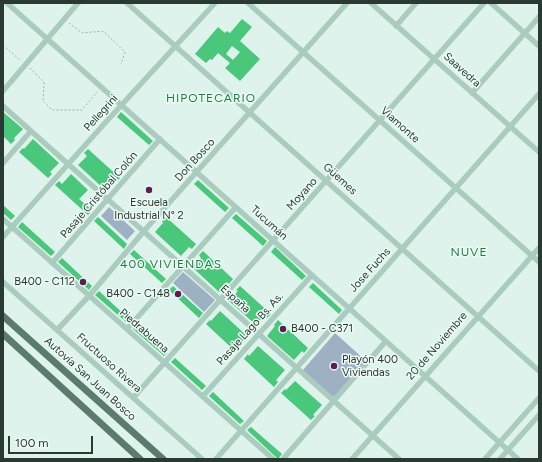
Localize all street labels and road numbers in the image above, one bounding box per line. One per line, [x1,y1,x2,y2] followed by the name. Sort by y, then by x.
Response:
[441,50,483,90] street label: Saavedra
[81,92,121,134] street label: Pellegrini
[378,104,422,146] street label: Viamonte
[172,136,218,184] street label: Don Bosco
[58,149,140,241] street label: Pasaje Cristóbal Colón
[320,160,360,198] street label: Güemes
[284,175,320,213] street label: Moyano
[248,203,290,243] street label: Tucumán
[347,245,393,295] street label: Jose Fuchs
[217,282,253,316] street label: España
[214,290,286,368] street label: Pasaje Lago Bs. As.
[117,306,171,356] street label: Piedrabuena
[404,309,470,383] street label: 20 de Noviembre
[74,330,144,396] street label: Fructuoso Rivera
[42,334,138,424] street label: Autovía San Juan Bosco

